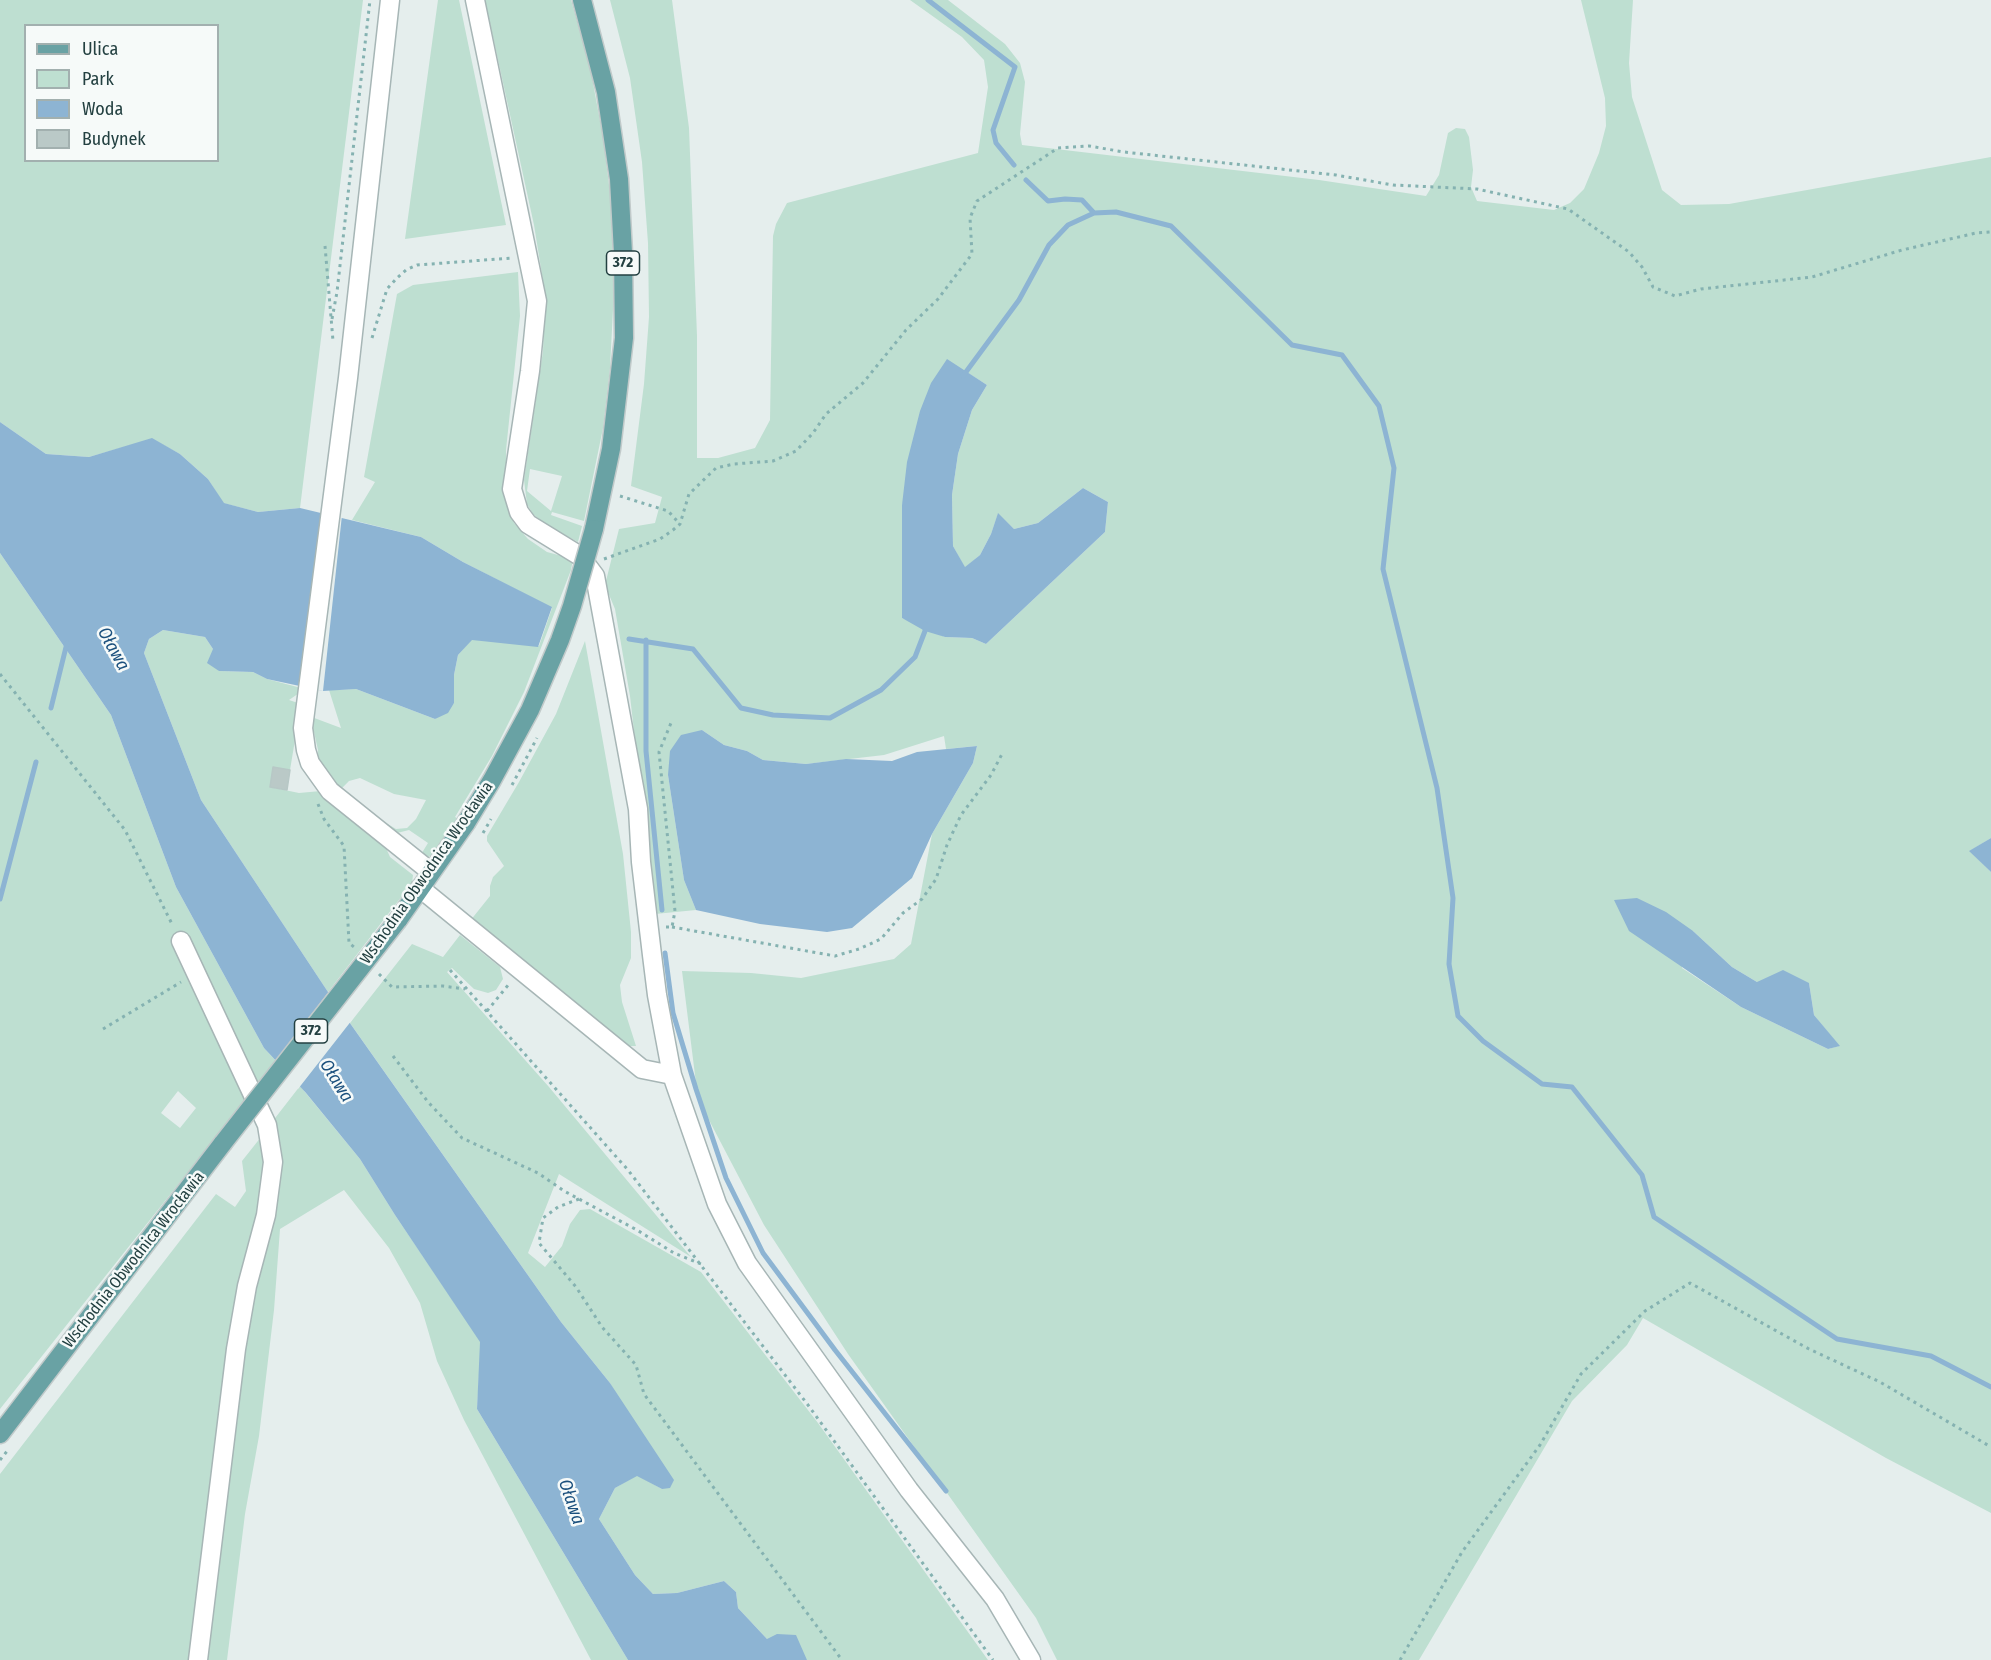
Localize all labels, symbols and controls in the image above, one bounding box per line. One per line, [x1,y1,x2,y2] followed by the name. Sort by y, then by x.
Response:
[24,24,219,162] legend
[82,38,118,60] text: Ulica
[82,68,114,90] text: Park
[82,98,123,120] text: Woda
[82,128,146,150] text: Budynek
[606,251,640,275] road number: 372
[92,624,134,674] water label: Oława
[356,778,498,968] street label: Wschodnia Obwodnica Wrocławia
[294,1019,328,1043] road number: 372
[315,1056,357,1106] water label: Oława
[59,1168,209,1352] street label: Wschodnia Obwodnica Wrocławia
[553,1477,589,1527] water label: Oława

